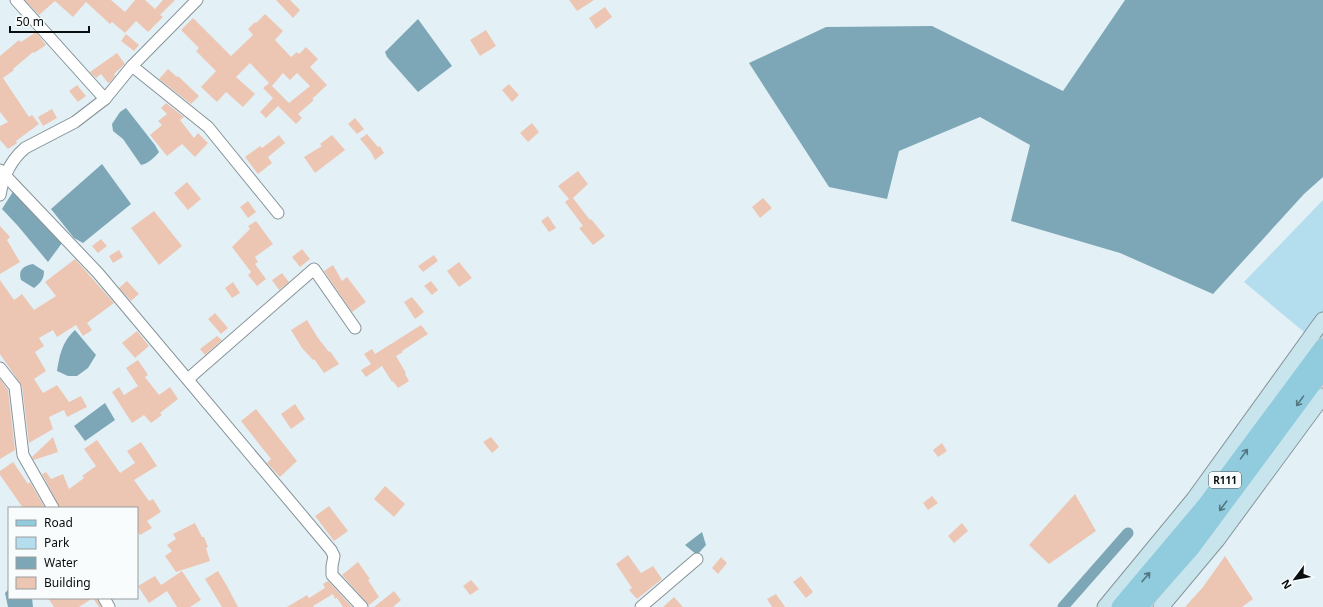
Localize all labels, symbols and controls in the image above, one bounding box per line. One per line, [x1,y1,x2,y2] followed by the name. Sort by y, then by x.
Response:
[10,8,89,34] scale bar
[16,13,44,30] text: 50 m
[1296,395,1304,406] one-way arrow
[1240,449,1248,460] one-way arrow
[1209,472,1241,488] road number: R111
[1219,500,1227,511] one-way arrow
[8,507,138,599] legend
[44,514,73,531] text: Road
[44,534,70,551] text: Park
[44,554,78,571] text: Water
[1275,559,1315,599] north arrow
[1141,572,1150,583] one-way arrow
[44,574,91,591] text: Building
[1277,577,1295,592] text: N

